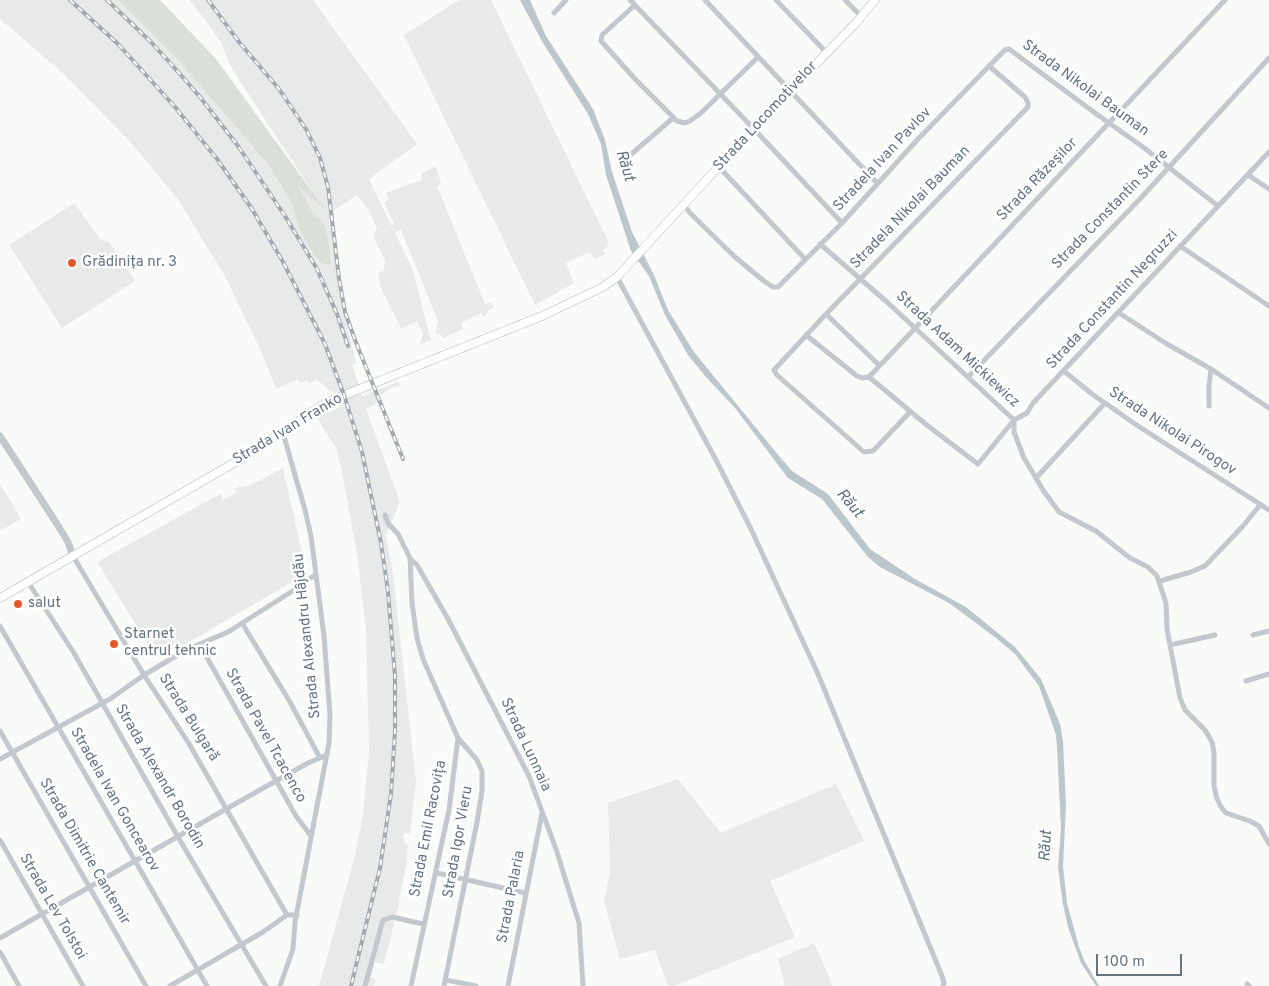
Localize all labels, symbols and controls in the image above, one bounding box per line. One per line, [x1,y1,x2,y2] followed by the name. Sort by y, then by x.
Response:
[1018,37,1152,141] street label: Strada Nikolai Bauman
[710,58,822,176] street label: Strada Locomotivelor
[830,104,936,216] street label: Stradela Ivan Pavlov
[994,135,1082,225] street label: Strada Răzeșilor
[847,143,975,273] street label: Stradela Nikolai Bauman
[1049,146,1173,274] street label: Strada Constantin Stere
[610,148,638,184] water label: Răut
[1044,226,1182,374] street label: Strada Constantin Negruzzi
[82,254,177,272] place label: Grădinița nr. 3
[66,257,78,269] marker: Grădinița nr. 3
[891,288,1023,412] street label: Strada Adam Mickiewicz
[1105,384,1239,480] street label: Strada Nikolai Pirogov
[230,390,346,470] street label: Strada Ivan Franko
[831,486,867,522] water label: Răut
[290,553,326,719] street label: Strada Alexandru Hâjdău
[28,595,61,613] place label: salut
[12,598,24,610] marker: salut
[124,626,217,661] place label: Starnet centrul tehnic
[108,638,120,650] marker: Starnet centrul tehnic
[221,666,309,806] street label: Strada Pavel Tcacenco
[154,671,222,765] street label: Strada Bulgară
[495,695,555,795] street label: Strada Lunnaia
[110,701,208,853] street label: Strada Alexandr Borodin
[65,725,163,875] street label: Stradela Ivan Goncearov
[407,759,451,899] street label: Strada Emil Racovița
[35,775,133,929] street label: Strada Dimitrie Cantemir
[440,784,478,900] street label: Strada Igor Vieru
[1037,830,1057,862] water label: Răut
[494,849,530,945] street label: Strada Palaria
[14,851,90,963] street label: Strada Lev Tolstoi
[1099,944,1185,976] scale bar
[1104,953,1145,972] text: 100 m

